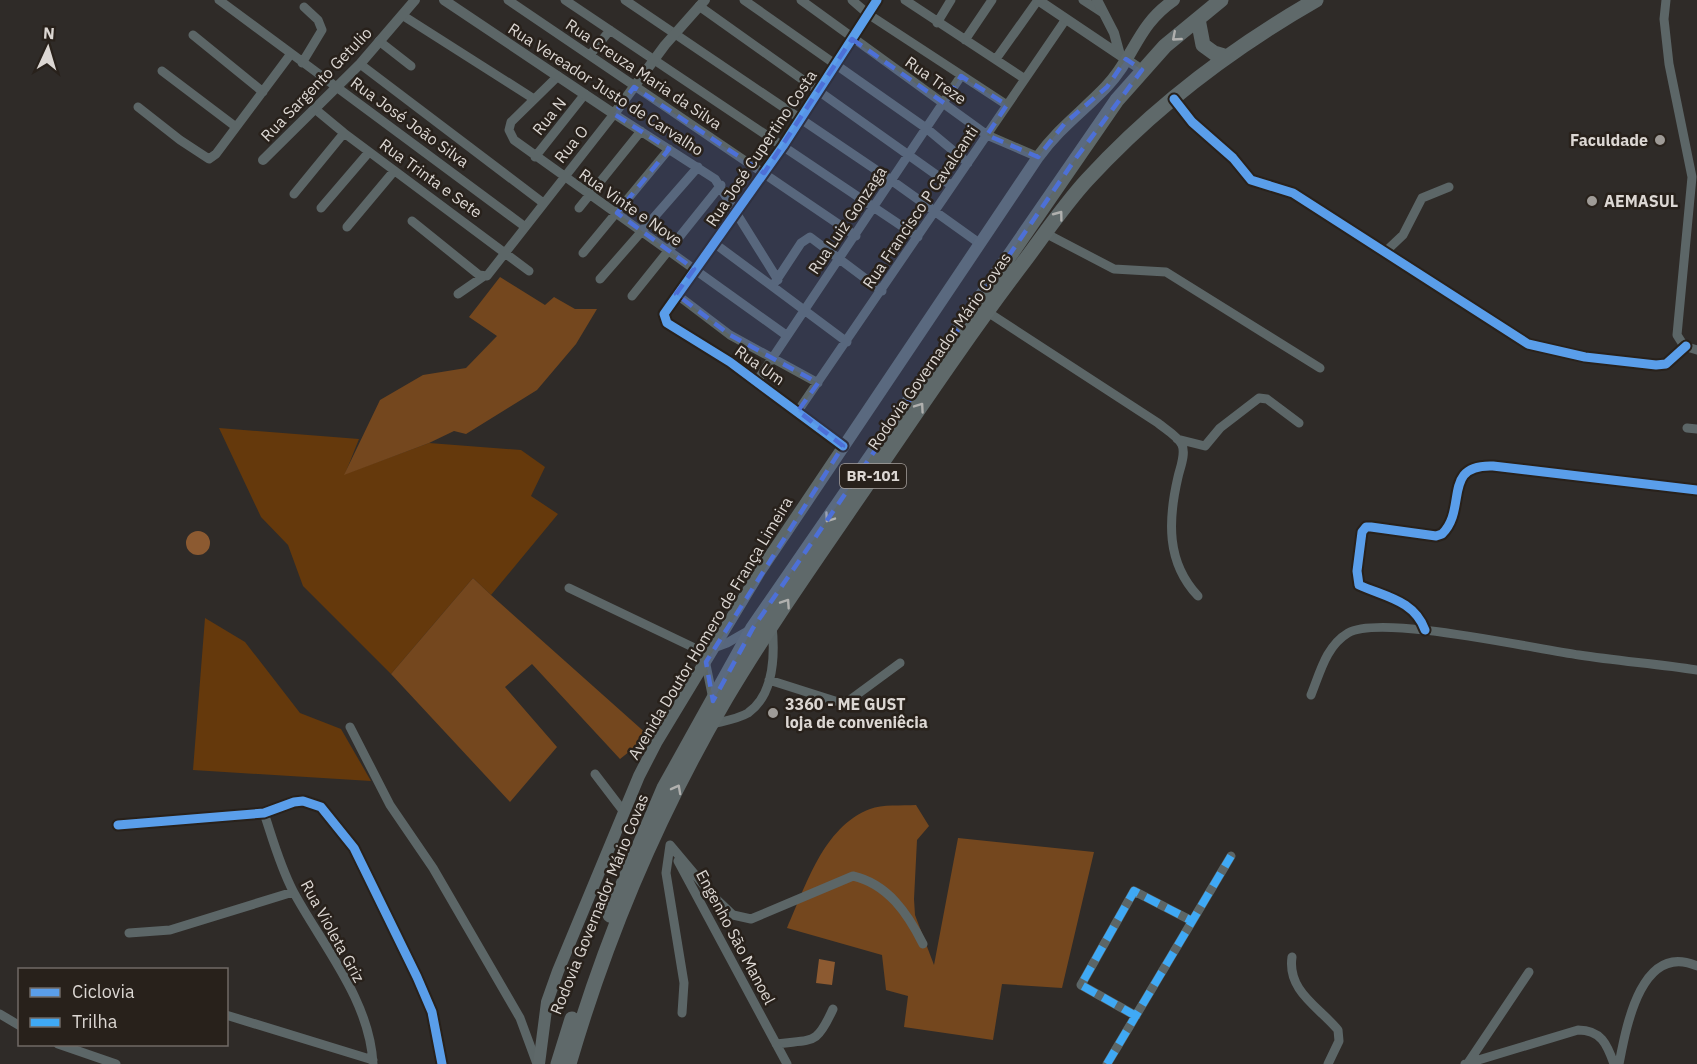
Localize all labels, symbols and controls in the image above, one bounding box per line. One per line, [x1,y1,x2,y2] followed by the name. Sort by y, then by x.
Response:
[562,14,726,134] street label: Rua Creuza Maria da Silva
[18,18,78,78] north arrow
[505,18,707,160] street label: Rua Vereador Justo de Carvalho
[43,23,56,43] text: N
[256,23,376,145] street label: Rua Sargento Getulio
[1172,30,1182,41] one-way arrow
[901,52,971,109] street label: Rua Treze
[701,66,821,230] street label: Rua José Cupertino Costa
[347,72,473,172] street label: Rua José João Silva
[528,93,570,139] street label: Rua N
[550,121,592,167] street label: Rua O
[858,122,982,292] street label: Rua Francisco P Cavalcanti
[1570,130,1648,150] place label: Faculdade
[1653,133,1667,147] marker: Faculdade
[376,134,486,222] street label: Rua Trinta e Sete
[804,162,891,278] street label: Rua Luiz Gonzaga
[575,164,687,250] street label: Rua Vinte e Nove
[1604,191,1678,211] place label: AEMASUL
[1585,194,1599,208] marker: AEMASUL
[1051,211,1062,222] one-way arrow
[863,249,1015,453] street label: Rodovia Governador Mário Covas
[731,341,789,389] street label: Rua Um
[913,403,924,414] one-way arrow
[840,464,906,488] road number: BR-101
[623,493,797,763] street label: Avenida Doutor Homero de França Limeira
[825,512,836,523] one-way arrow
[779,598,790,609] one-way arrow
[785,694,928,732] place label: 3360 - ME GUST loja de conveniêcia
[766,706,780,720] marker: 3360 - ME GUST loja de conveniêcia
[670,785,682,796] one-way arrow
[546,791,652,1017] street label: Rodovia Governador Mário Covas
[692,866,780,1008] street label: Engenho São Manoel
[297,876,369,986] street label: Rua Violeta Griz
[18,968,228,1046] legend
[72,980,135,1003] text: Ciclovia
[72,1010,118,1033] text: Trilha

